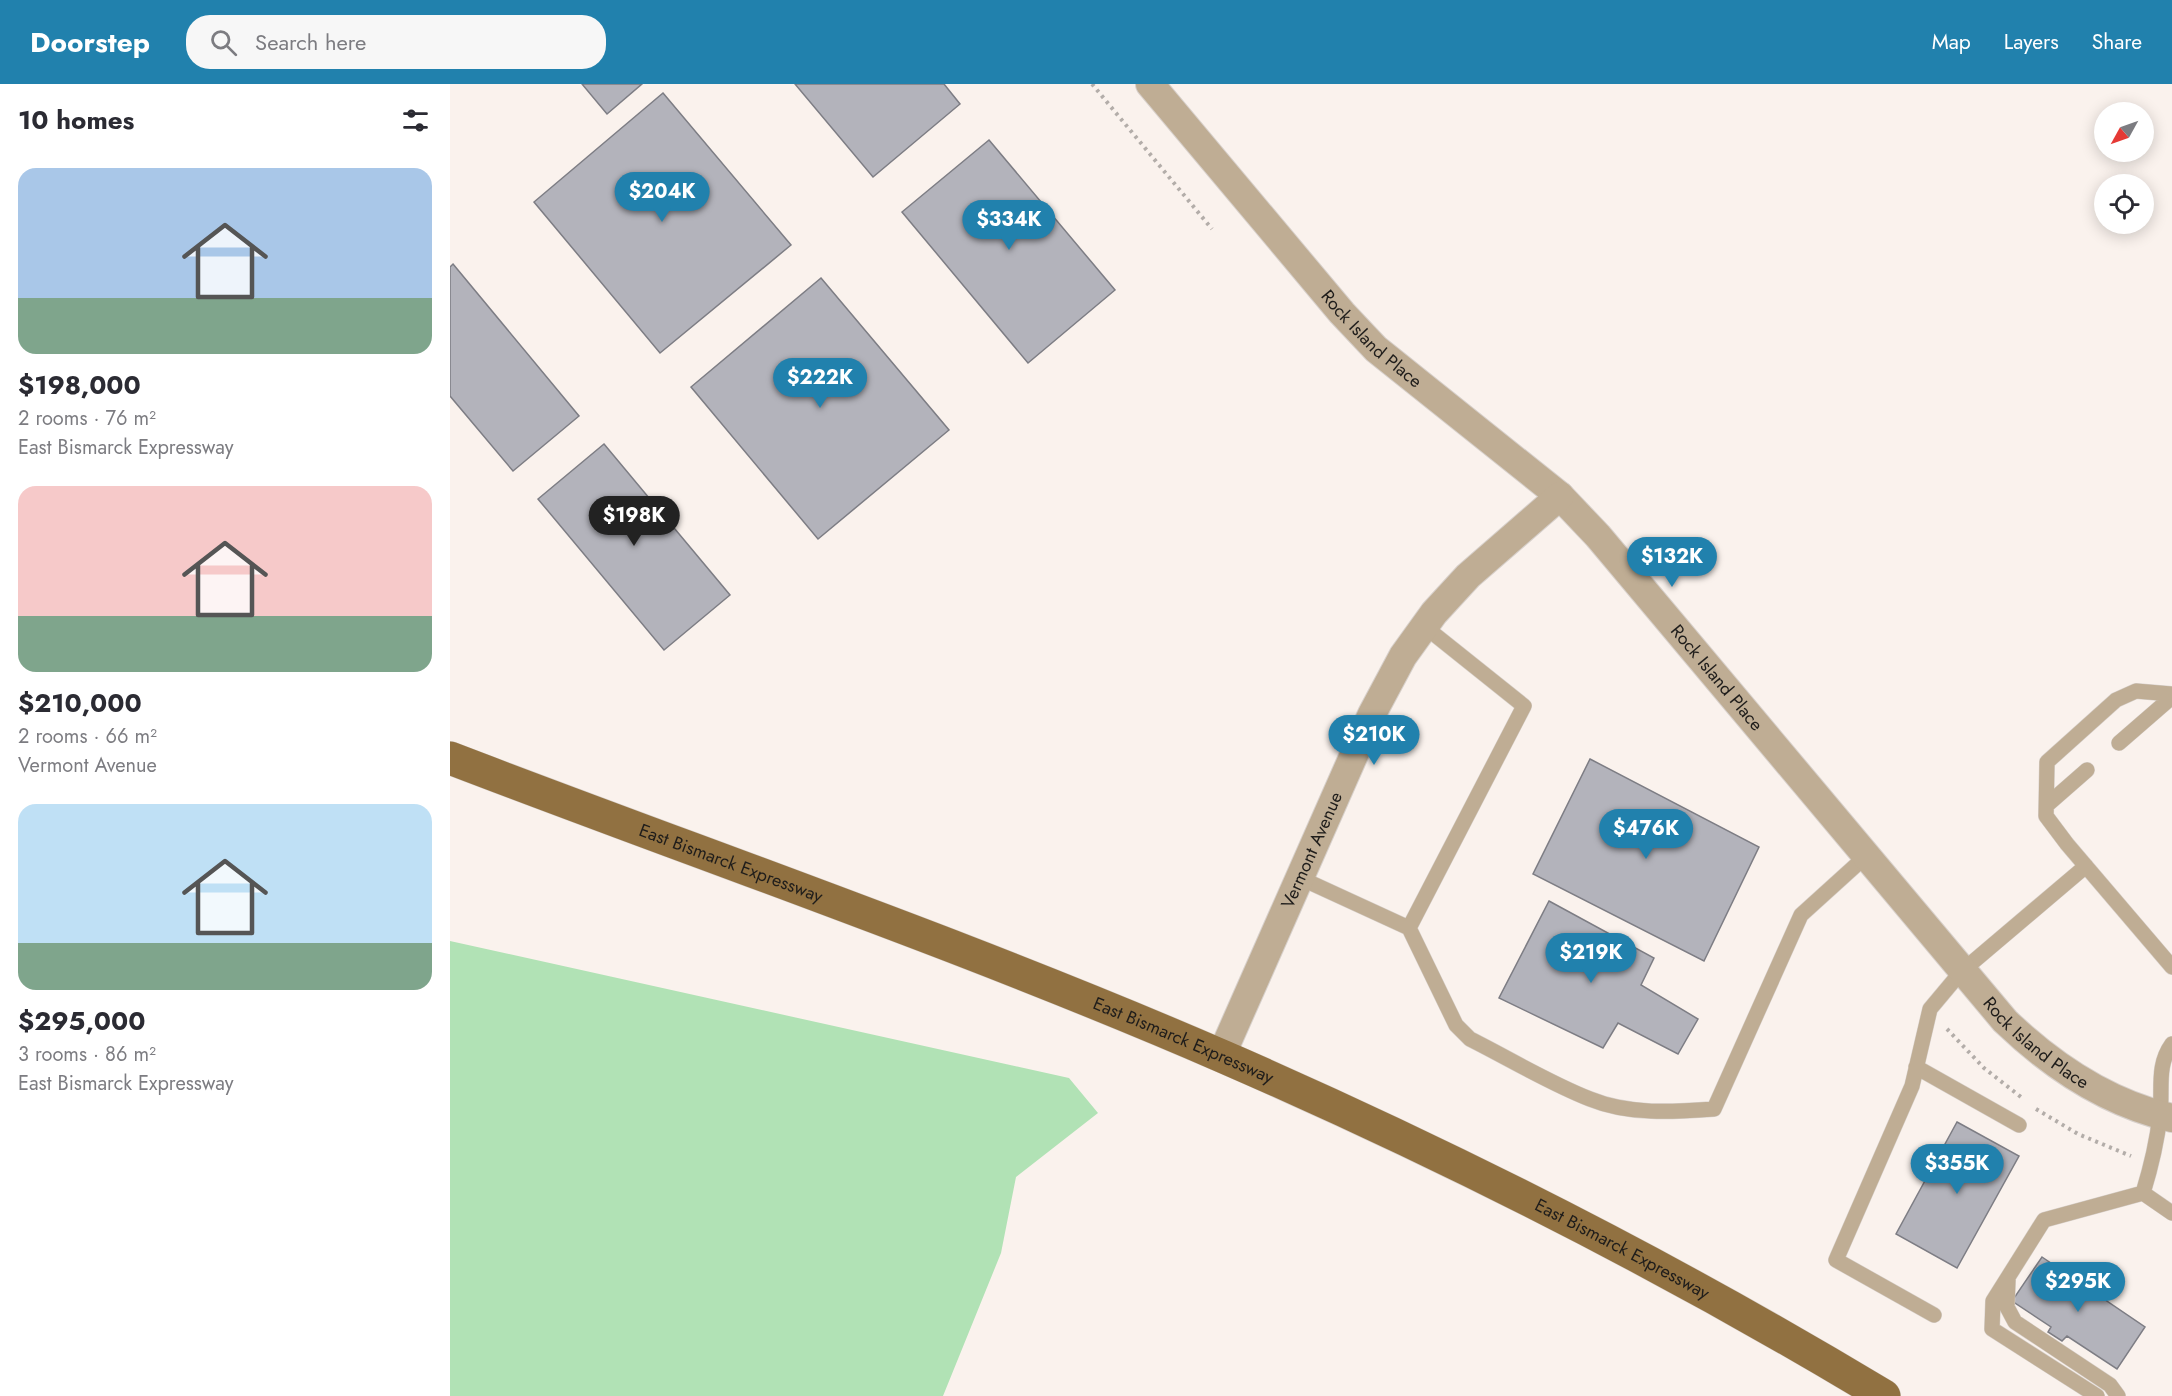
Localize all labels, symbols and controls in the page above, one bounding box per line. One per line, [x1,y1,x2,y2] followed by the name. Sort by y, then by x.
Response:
[186,15,606,69] search box
[30,22,150,63] text: Doorstep
[207,26,240,59] icon: search
[255,26,366,58] text: Search here
[1932,27,1971,57] text: Map
[2004,27,2059,57] text: Layers
[2092,27,2142,57] text: Share
[18,101,134,139] text: 10 homes
[2094,102,2154,162] north arrow
[2094,102,2154,234] map controls
[399,104,432,137] icon: filters
[620,172,704,223] pin: $204K
[2094,174,2154,234] button: locate
[629,177,695,206] text: $204K
[967,200,1051,251] pin: $334K
[976,205,1042,234] text: $334K
[171,207,279,315] icon: home
[1315,284,1428,394] street label: Rock Island Place
[778,358,862,409] pin: $222K
[787,363,853,392] text: $222K
[18,366,141,404] text: $198,000
[18,404,156,433] text: 2 rooms · 76 m²
[18,433,234,462] text: East Bismarck Expressway
[592,496,676,547] pin: $198K
[603,501,665,530] text: $198K
[171,525,279,633] icon: home
[1630,537,1714,588] pin: $132K
[1641,542,1703,571] text: $132K
[1664,619,1769,737] street label: Rock Island Place
[18,684,142,722] text: $210,000
[1332,715,1416,766] pin: $210K
[1343,720,1405,749] text: $210K
[18,722,157,751] text: 2 rooms · 66 m²
[18,751,157,780] text: Vermont Avenue
[1275,788,1349,913] street label: Vermont Avenue
[1604,809,1688,860] pin: $476K
[1613,814,1679,843] text: $476K
[635,817,827,909] street label: East Bismarck Expressway
[171,843,279,951] icon: home
[1549,933,1633,984] pin: $219K
[1559,938,1623,967] text: $219K
[1089,990,1278,1090] street label: East Bismarck Expressway
[1977,991,2094,1095] street label: Rock Island Place
[18,1002,145,1040] text: $295,000
[18,1040,156,1069] text: 3 rooms · 86 m²
[18,1069,234,1098] text: East Bismarck Expressway
[1915,1144,1999,1195] pin: $355K
[1925,1149,1989,1178] text: $355K
[1530,1192,1714,1306] street label: East Bismarck Expressway
[2036,1262,2120,1313] pin: $295K
[2045,1267,2111,1296] text: $295K

